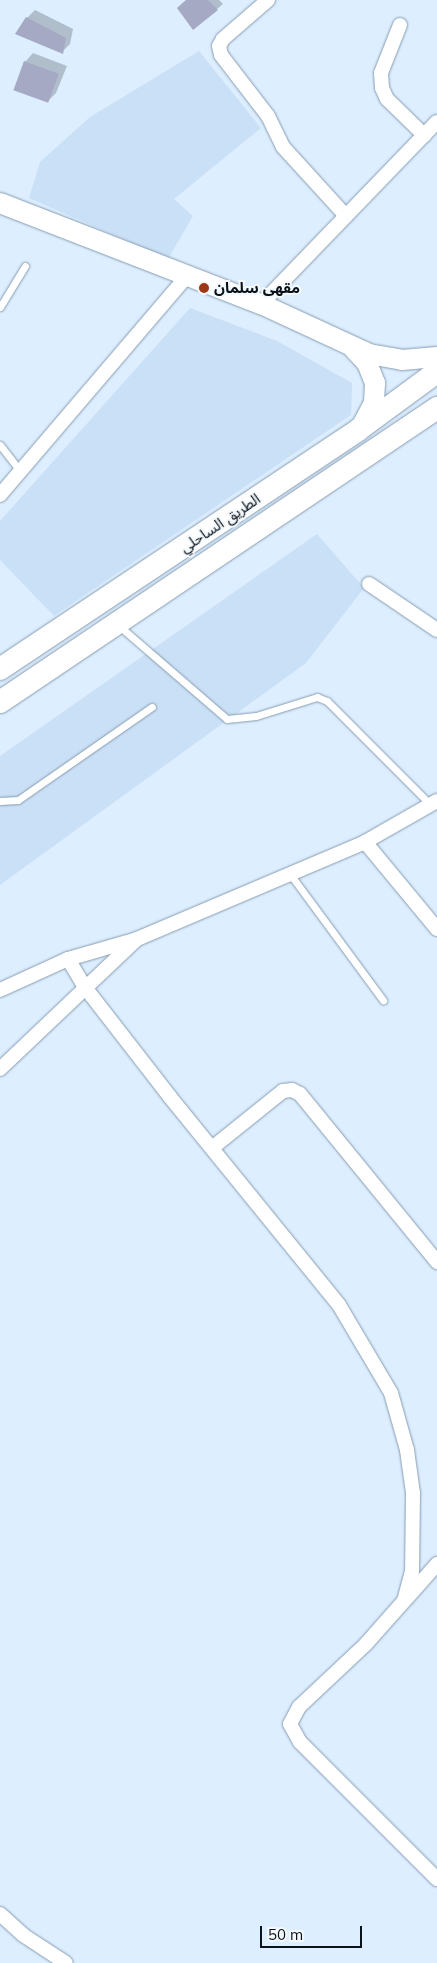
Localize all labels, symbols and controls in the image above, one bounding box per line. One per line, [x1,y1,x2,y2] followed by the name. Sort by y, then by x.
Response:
[214,279,300,297] place label: مقهى سلمان
[198,282,210,294] marker: مقهى سلمان
[176,490,264,556] street label: الطريق الساحلي
[262,1916,364,1948] scale bar
[268,1925,303,1944] text: 50 m

